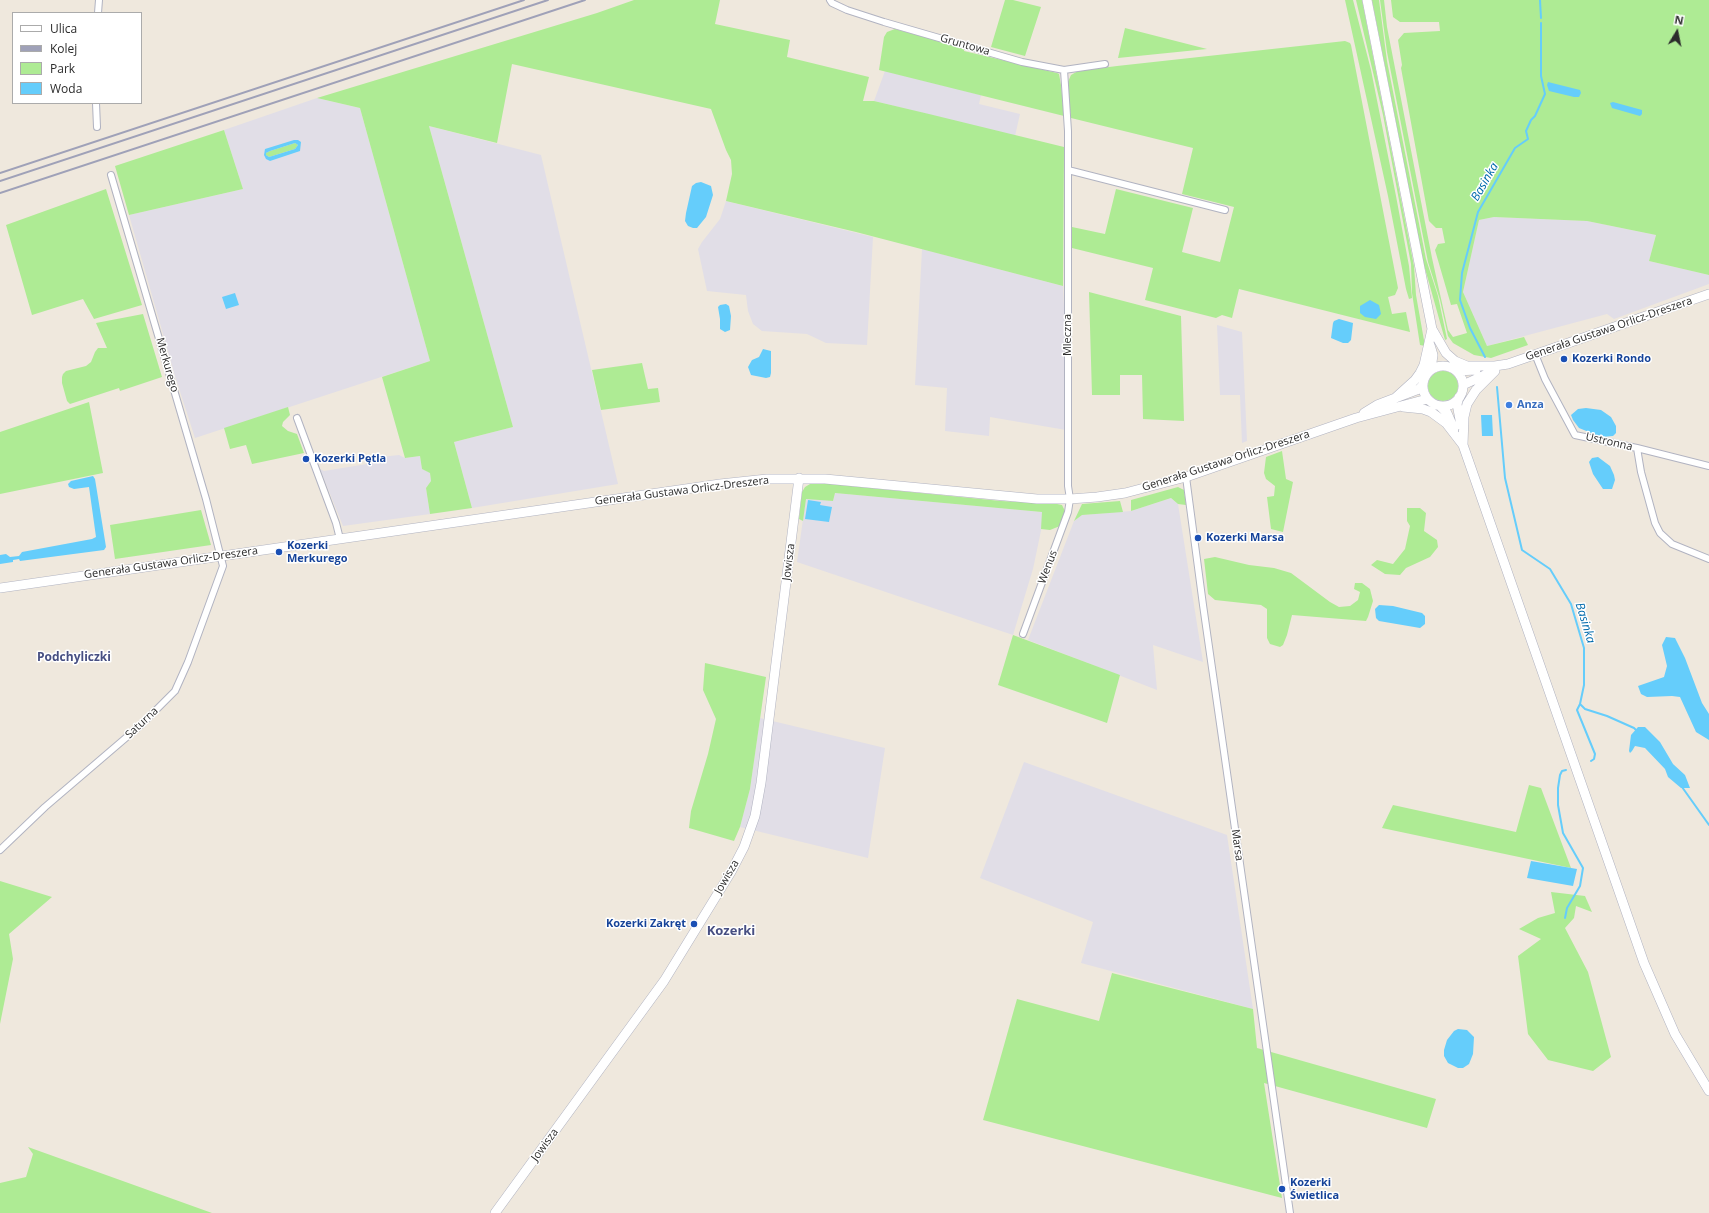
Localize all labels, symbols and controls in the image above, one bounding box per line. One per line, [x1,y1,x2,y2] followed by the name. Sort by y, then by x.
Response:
[12,12,142,104] legend
[1657,12,1697,52] north arrow
[1673,12,1685,28] text: N
[50,20,77,37] text: Ulica
[939,32,991,58] street label: Gruntowa
[50,40,77,57] text: Kolej
[50,60,75,77] text: Park
[50,80,82,97] text: Woda
[1468,160,1502,204] water label: Basinka
[1524,294,1694,364] street label: Generała Gustawa Orlicz-Dreszera
[1061,314,1075,356] street label: Mleczna
[153,336,181,394] street label: Merkurego
[1572,352,1651,366] place label: Kozerki Rondo
[1559,354,1569,364] marker: Kozerki Rondo
[1517,398,1544,412] place label: Anza
[1504,400,1514,410] marker: Anza
[1141,428,1311,494] street label: Generała Gustawa Orlicz-Dreszera
[1584,430,1634,454] street label: Ustronna
[314,452,386,466] place label: Kozerki Pętla
[301,454,311,464] marker: Kozerki Pętla
[594,474,770,508] street label: Generała Gustawa Orlicz-Dreszera
[1206,531,1284,545] place label: Kozerki Marsa
[1193,533,1203,543] marker: Kozerki Marsa
[287,539,347,565] place label: Kozerki Merkurego
[780,543,798,581] street label: Jowisza
[83,544,259,582] street label: Generała Gustawa Orlicz-Dreszera
[274,547,284,557] marker: Kozerki Merkurego
[1036,548,1060,586] street label: Wenus
[1572,601,1598,645] water label: Basinka
[37,651,111,665] district label: Podchyliczki
[123,704,161,742] street label: Saturna
[1228,828,1246,862] street label: Marsa
[712,858,742,896] street label: Jowisza
[606,917,686,931] place label: Kozerki Zakręt
[689,919,699,929] marker: Kozerki Zakręt
[707,923,755,939] district label: Kozerki
[529,1126,561,1164] street label: Jowisza
[1290,1176,1339,1202] place label: Kozerki Świetlica
[1277,1184,1287,1194] marker: Kozerki Świetlica

